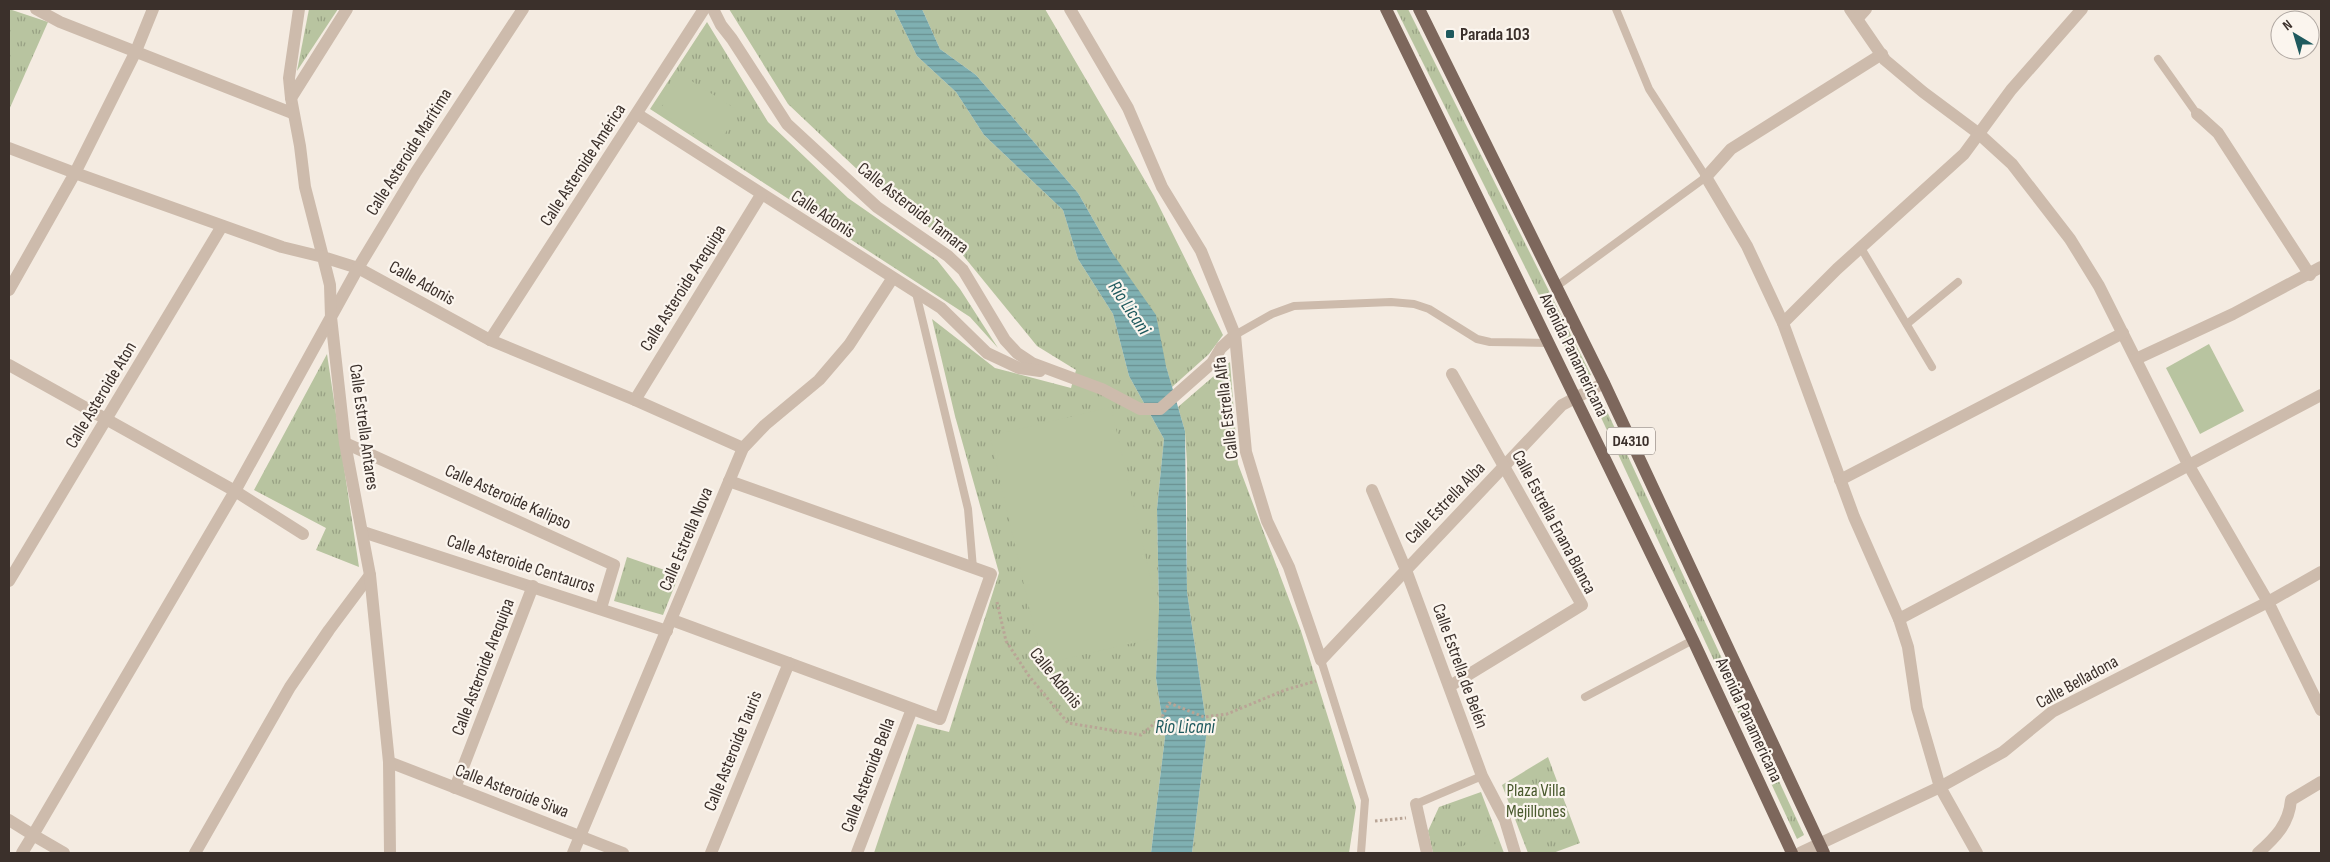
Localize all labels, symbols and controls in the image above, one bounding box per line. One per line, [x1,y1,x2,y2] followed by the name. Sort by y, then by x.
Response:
[2270,10,2320,60] north arrow
[2279,16,2295,34] text: N
[1460,24,1530,45] place label: Parada 103
[1444,28,1456,40] marker: Parada 103
[361,85,457,219] street label: Calle Asteroide Marítima
[536,100,630,230] street label: Calle Asteroide América
[853,158,973,258] street label: Calle Asteroide Tamara
[787,186,859,242] street label: Calle Adonis
[636,221,730,355] street label: Calle Asteroide Arequipa
[385,256,459,310] street label: Calle Adonis
[1103,277,1156,340] water label: Río Licani
[1535,289,1613,420] street label: Avenida Panamericana
[61,338,141,452] street label: Calle Asteroide Aton
[1209,355,1243,461] street label: Calle Estrella Alfa
[345,363,383,491] street label: Calle Estrella Antares
[1607,428,1655,454] road number: D4310
[1507,447,1601,597] street label: Calle Estrella Enana Blanca
[1401,458,1489,548] street label: Calle Estrella Alba
[442,460,574,534] street label: Calle Asteroide Kalipso
[655,484,717,594] street label: Calle Estrella Nova
[444,530,598,598] street label: Calle Asteroide Centauros
[447,595,519,739] street label: Calle Asteroide Arequipa
[1428,601,1492,731] street label: Calle Estrella de Belén
[1025,643,1087,713] street label: Calle Adonis
[2032,651,2122,713] street label: Calle Belladona
[1711,654,1787,786] street label: Avenida Panamericana
[699,688,767,814] street label: Calle Asteroide Tauris
[836,715,900,835] street label: Calle Asteroide Bella
[1155,716,1215,739] water label: Río Licani
[452,760,572,822] street label: Calle Asteroide Siwa
[1506,780,1566,822] park label: Plaza Villa Mejillones

